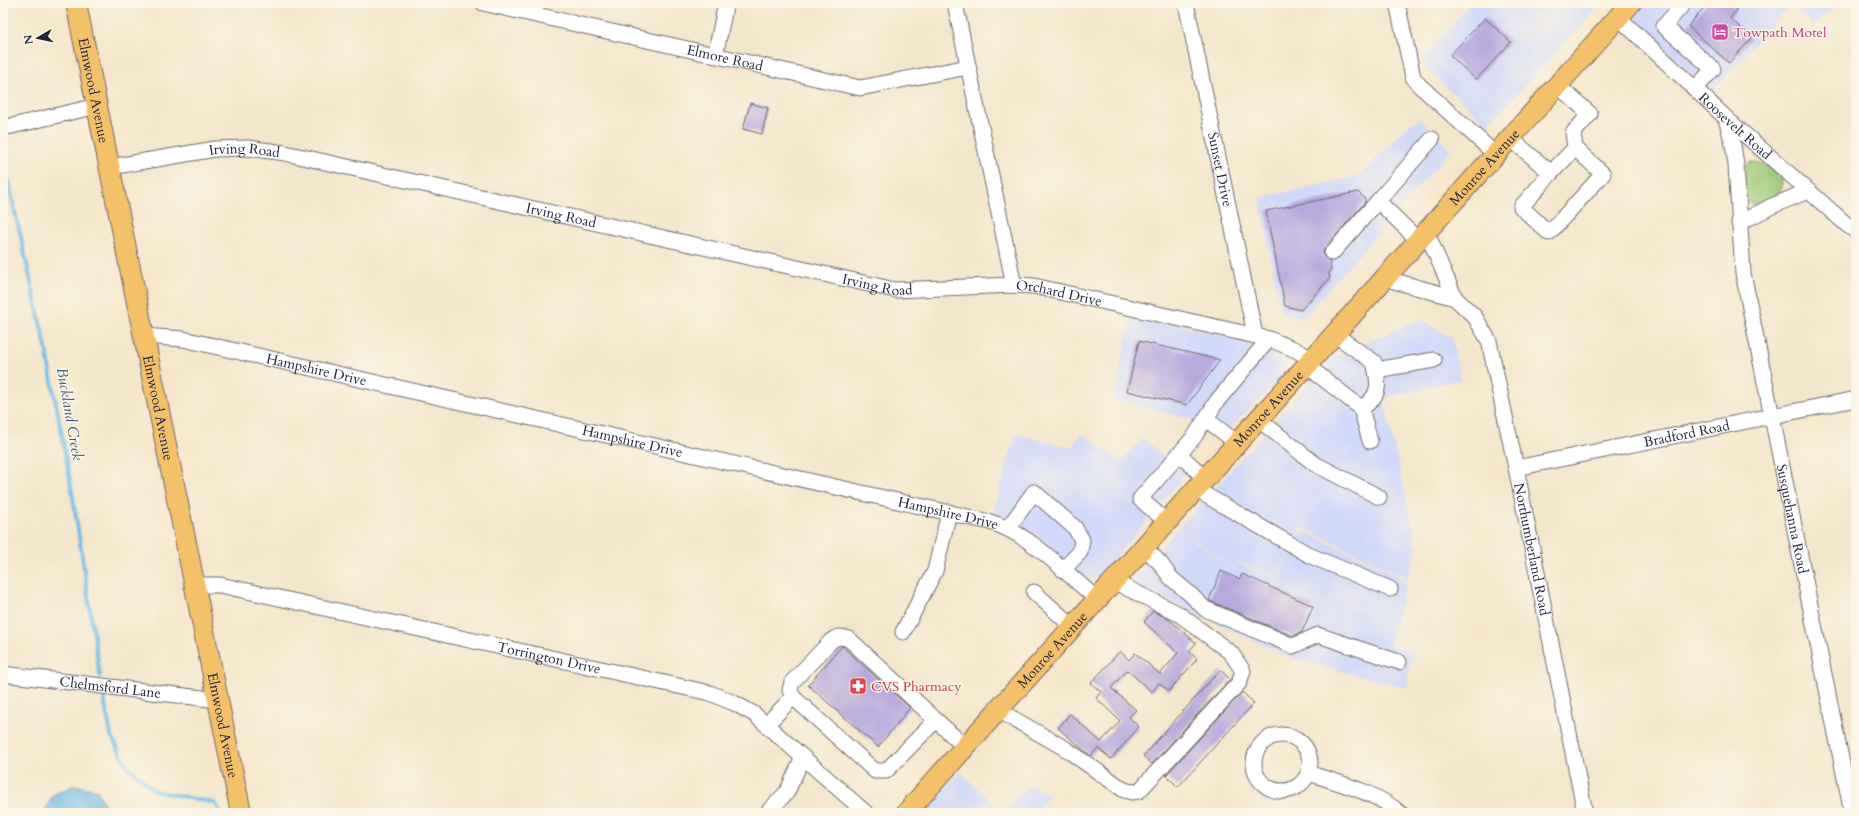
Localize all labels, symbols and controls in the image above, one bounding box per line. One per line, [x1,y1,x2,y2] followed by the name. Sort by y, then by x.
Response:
[18,18,58,58] north arrow
[1710,22,1730,42] hotel icon: Towpath Motel
[1733,23,1827,42] place label: Towpath Motel
[20,33,37,45] text: N
[73,36,113,145] street label: Elmwood Avenue
[685,40,765,76] street label: Elmore Road
[1694,88,1776,164] street label: Roosevelt Road
[1445,125,1524,210] street label: Monroe Avenue
[1203,131,1237,209] street label: Sunset Drive
[207,139,282,162] street label: Irving Road
[524,198,599,233] street label: Irving Road
[840,269,914,300] street label: Irving Road
[1016,276,1104,311] street label: Orchard Drive
[264,349,368,390] street label: Hampshire Drive
[138,353,178,462] street label: Elmwood Avenue
[52,366,88,463] water label: Buckland Creek
[1229,366,1308,451] street label: Monroe Avenue
[1642,416,1732,452] street label: Bradford Road
[580,421,684,462] street label: Hampshire Drive
[1772,462,1813,576] street label: Susquehanna Road
[1509,481,1554,618] street label: Northumberland Road
[896,492,1001,534] street label: Hampshire Drive
[1013,608,1092,693] street label: Monroe Avenue
[495,637,603,679] street label: Torrington Drive
[203,671,243,780] street label: Elmwood Avenue
[58,672,162,703] street label: Chelmsford Lane
[848,676,868,696] pharmacy icon: CVS Pharmacy
[871,677,962,696] place label: CVS Pharmacy

